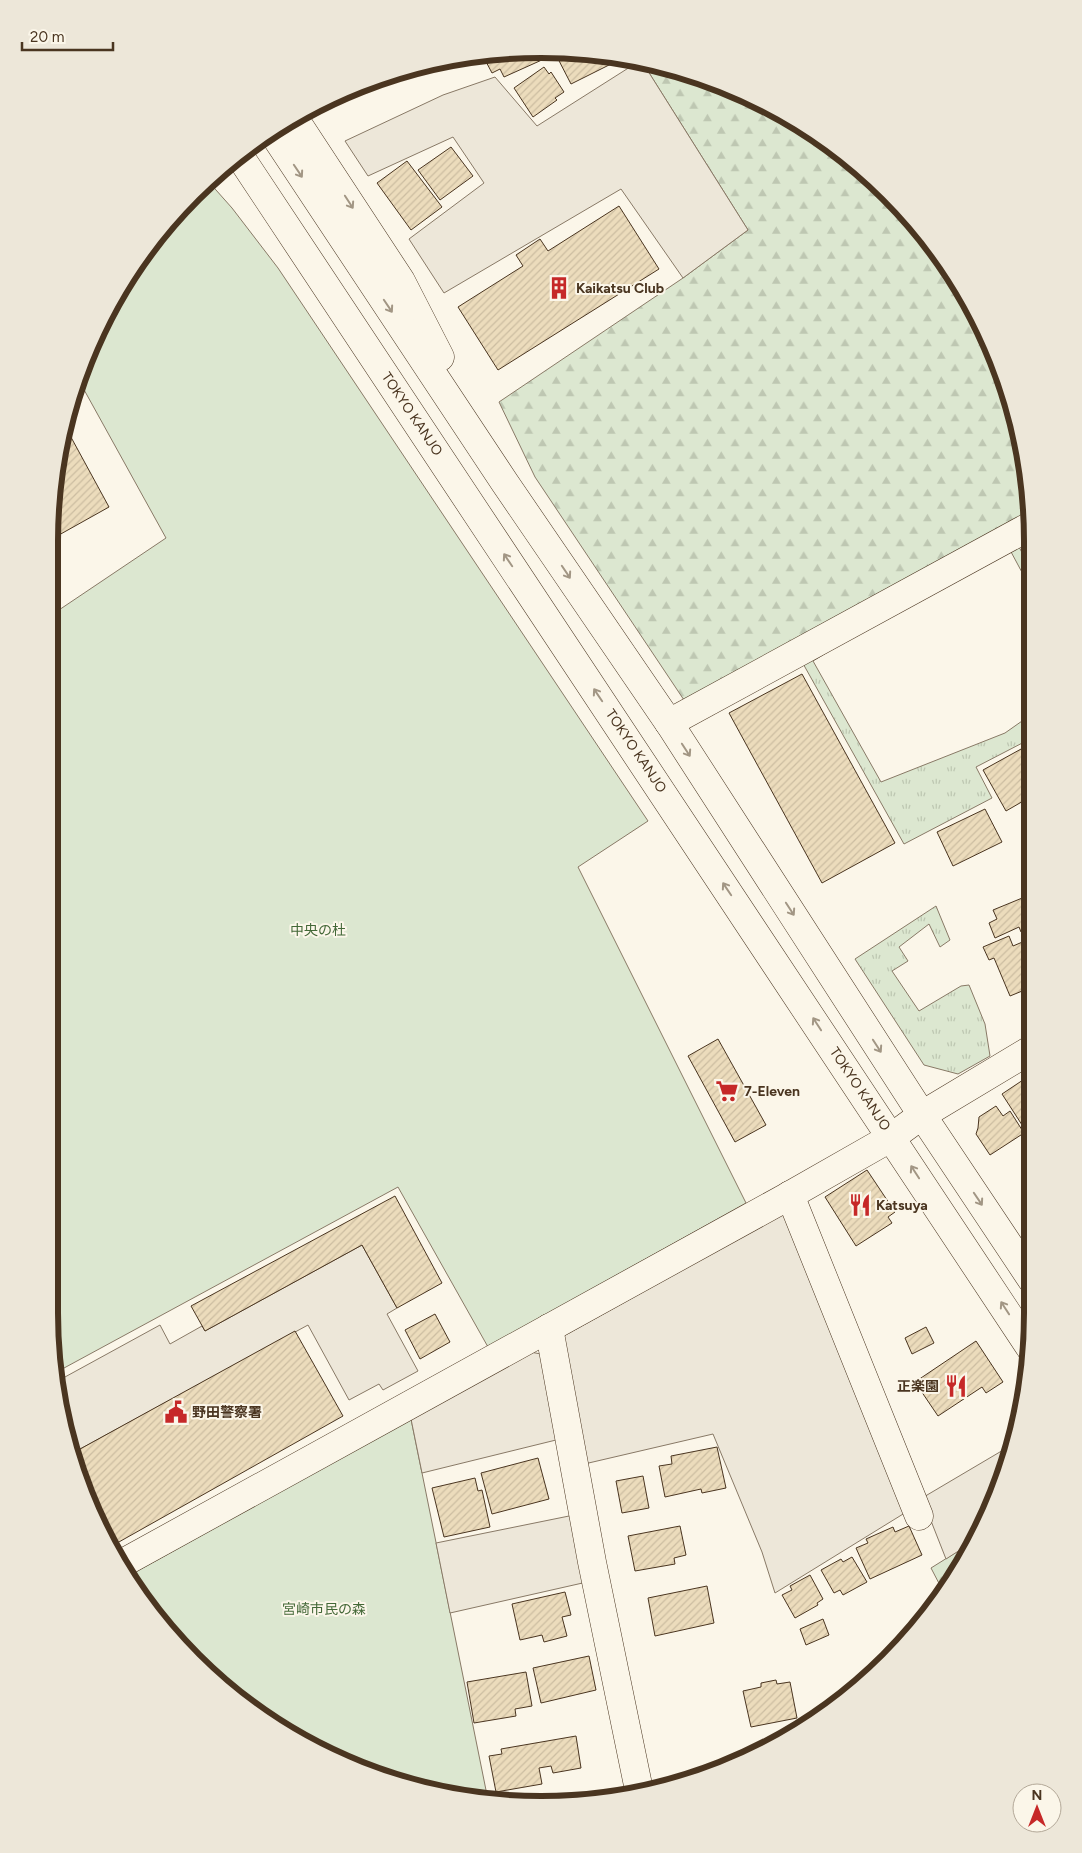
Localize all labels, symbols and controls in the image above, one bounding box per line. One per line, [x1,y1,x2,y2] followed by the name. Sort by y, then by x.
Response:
[22,20,114,52] scale bar
[30,28,64,46] text: 20 m
[293,163,303,177] one-way arrow
[344,195,354,209] one-way arrow
[546,275,572,301] building icon: Kaikatsu Club
[576,280,664,297] place label: Kaikatsu Club
[382,299,393,313] one-way arrow
[378,369,446,459] street label: TOKYO KANJO
[503,553,513,567] one-way arrow
[560,565,571,579] one-way arrow
[593,688,604,702] one-way arrow
[602,706,670,796] street label: TOKYO KANJO
[681,743,691,757] one-way arrow
[722,882,732,896] one-way arrow
[785,901,795,915] one-way arrow
[290,922,346,939] park label: 中央の杜
[812,1017,822,1031] one-way arrow
[873,1038,883,1052] one-way arrow
[826,1044,894,1134] street label: TOKYO KANJO
[714,1078,740,1104] supermarket icon: 7-Eleven
[744,1083,800,1100] place label: 7-Eleven
[910,1165,920,1179] one-way arrow
[847,1192,873,1218] restaurant icon: Katsuya
[973,1192,983,1206] one-way arrow
[876,1197,928,1214] place label: Katsuya
[999,1301,1010,1315] one-way arrow
[943,1373,969,1399] restaurant icon: 正楽園
[897,1378,939,1395] place label: 正楽園
[163,1399,189,1425] public building icon: 野田警察署
[192,1404,262,1421] place label: 野田警察署
[282,1601,366,1618] park label: 宮崎市民の森
[1012,1783,1062,1833] north arrow
[1032,1787,1042,1804] text: N

